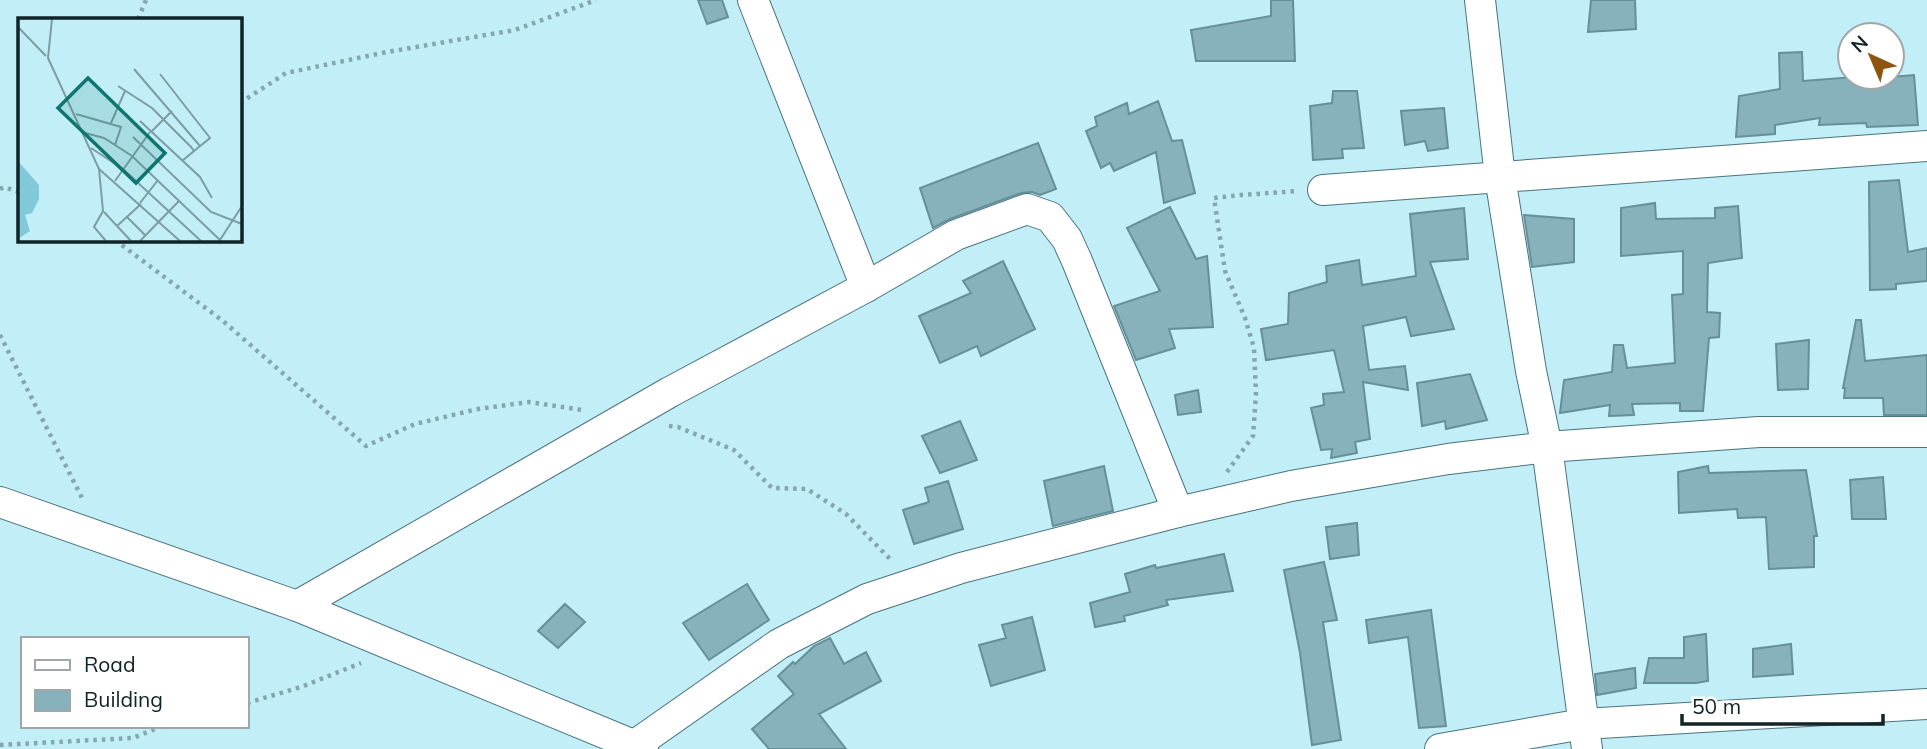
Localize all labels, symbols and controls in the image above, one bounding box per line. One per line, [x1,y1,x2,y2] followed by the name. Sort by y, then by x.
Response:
[18,18,242,242] inset map
[1836,21,1906,91] north arrow
[1846,30,1873,57] text: N
[21,637,248,728] legend
[84,651,135,677] text: Road
[1682,682,1883,726] scale bar
[84,686,163,712] text: Building
[1692,693,1741,719] text: 50 m

